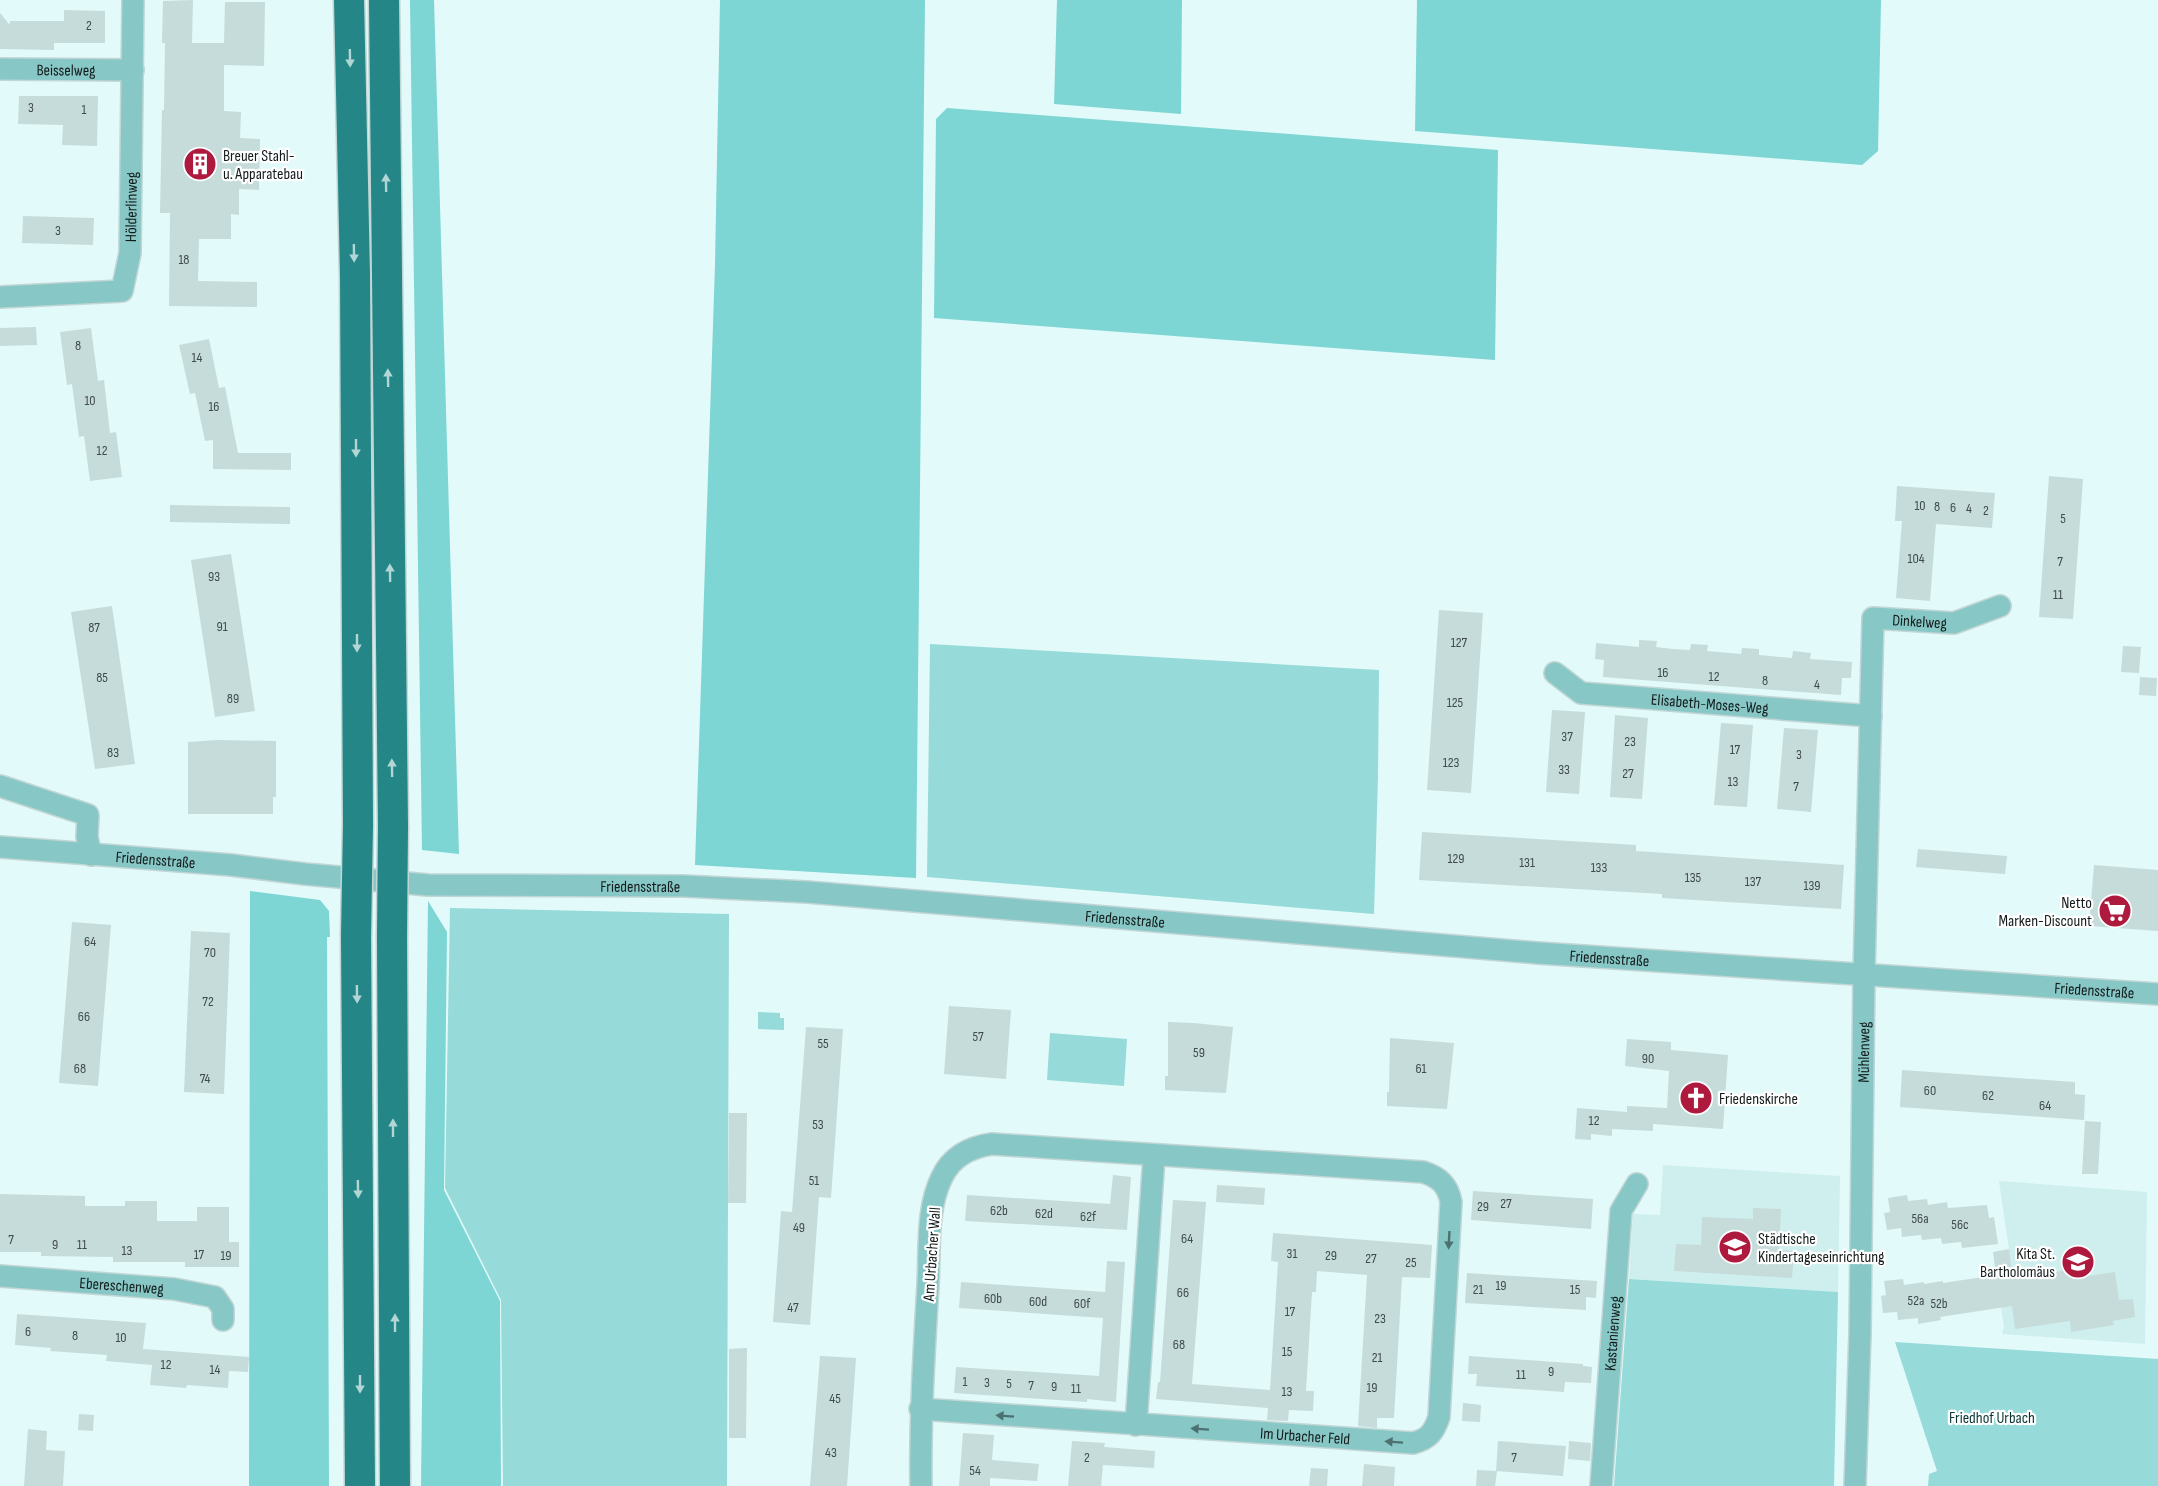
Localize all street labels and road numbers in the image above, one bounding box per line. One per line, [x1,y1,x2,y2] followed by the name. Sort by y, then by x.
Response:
[36,61,96,81] street label: Beisselweg
[122,172,142,242] street label: Hölderlinweg
[1892,611,1948,634] street label: Dinkelweg
[1650,691,1769,719] street label: Elisabeth-Moses-Weg
[115,848,196,873] street label: Friedensstraße
[600,878,680,897] street label: Friedensstraße
[1084,907,1166,933] street label: Friedensstraße
[1569,947,1650,971] street label: Friedensstraße
[2054,979,2135,1003] street label: Friedensstraße
[1855,1021,1874,1083] street label: Mühlenweg
[920,1206,945,1303] street label: Am Urbacher Wall
[79,1274,164,1299] street label: Ebereschenweg
[1601,1295,1626,1372] street label: Kastanienweg
[1259,1424,1351,1449] street label: Im Urbacher Feld

